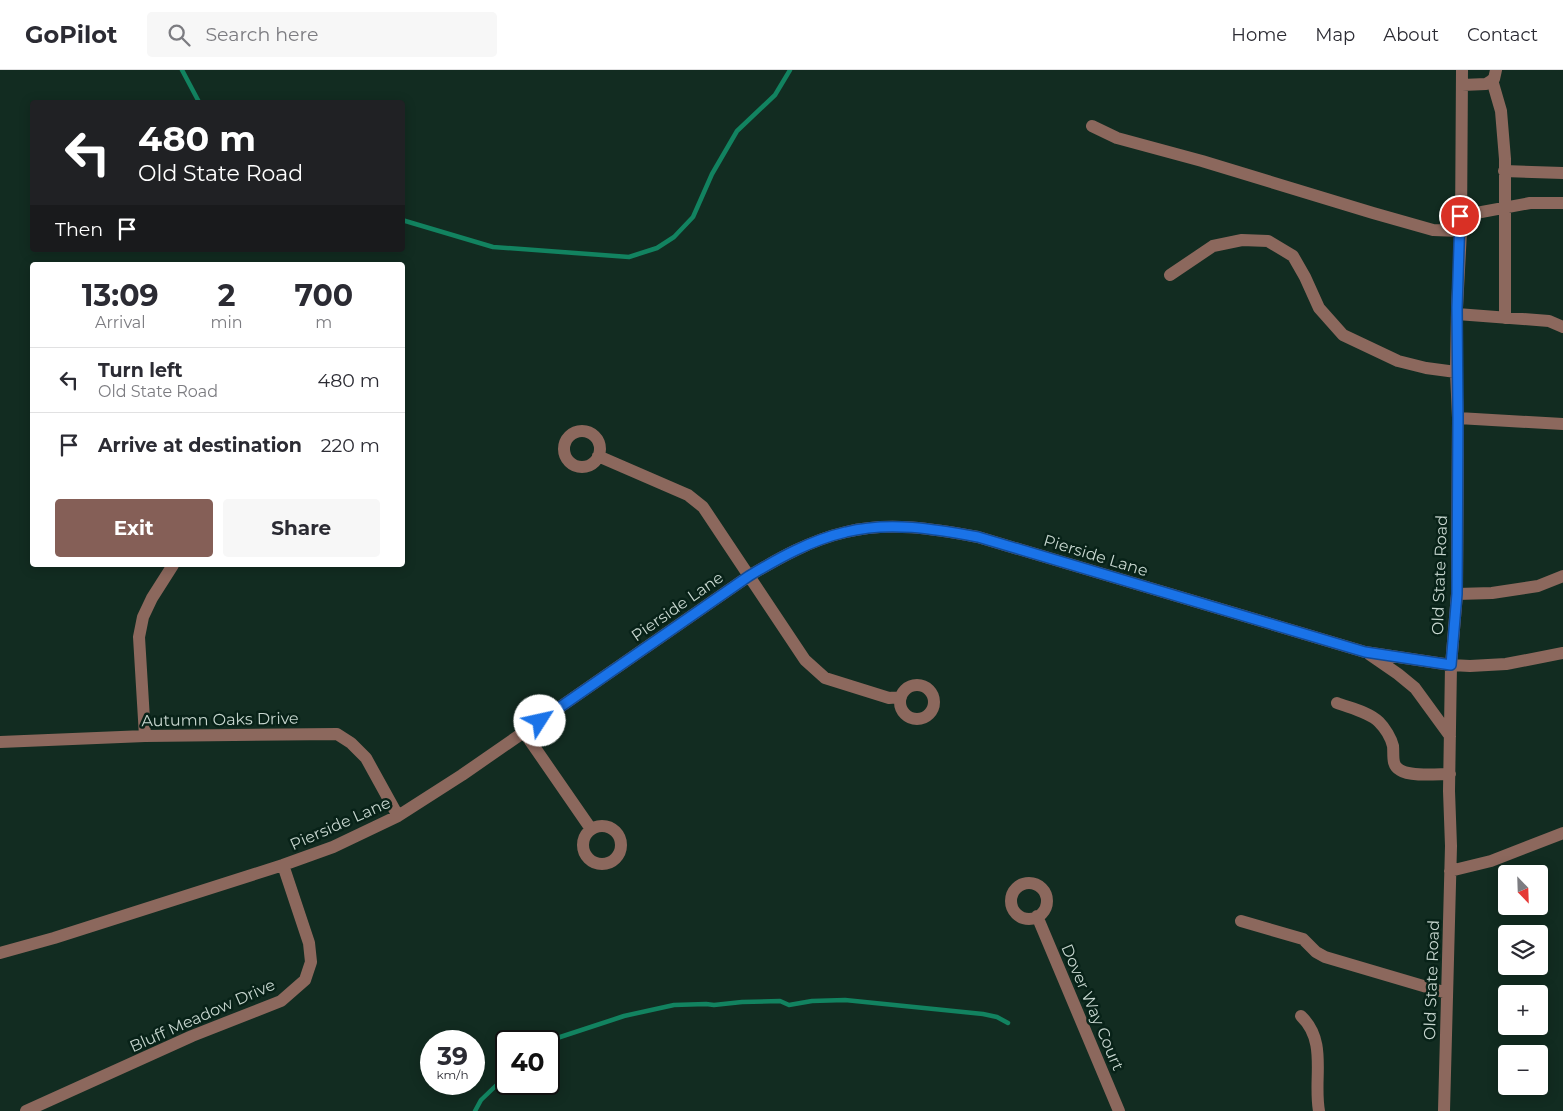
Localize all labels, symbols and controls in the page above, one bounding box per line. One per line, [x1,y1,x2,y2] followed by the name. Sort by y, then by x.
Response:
[147,12,497,57] search box
[25,20,117,49] text: GoPilot
[165,21,193,49] icon: search
[205,23,318,46] text: Search here
[1231,24,1287,46] text: Home
[1315,24,1355,46] text: Map
[1383,24,1439,46] text: About
[1467,24,1538,46] text: Contact
[138,117,256,160] text: 480 m
[55,120,120,185] icon: left
[138,160,303,187] text: Old State Road
[1439,195,1481,237] pin
[1446,202,1474,230] icon: arrive
[113,215,141,243] icon: arrive
[55,218,103,241] text: Then
[82,277,159,314] text: 13:09
[218,277,235,314] text: 2
[294,277,353,314] text: 700
[95,313,145,332] text: Arrival
[211,313,243,332] text: min
[315,313,332,332] text: m
[98,359,183,382] text: Turn left
[55,366,83,394] icon: left
[317,369,380,392] text: 480 m
[98,382,218,401] text: Old State Road
[55,431,83,459] icon: arrive
[98,434,302,457] text: Arrive at destination
[321,434,380,457] text: 220 m
[55,499,213,557] button: Exit
[223,499,380,557] button: Share
[1428,515,1451,635] street label: Old State Road
[1041,531,1150,580] street label: Pierside Lane
[628,568,727,645] street label: Pierside Lane
[513,694,565,746] position arrow
[141,709,299,730] street label: Autumn Oaks Drive
[287,793,393,854] street label: Pierside Lane
[1498,865,1548,915] north arrow
[1498,865,1548,1095] map controls
[1420,920,1443,1040] street label: Old State Road
[1498,925,1548,975] button: layers
[1057,941,1128,1074] street label: Dover Way Court
[127,975,278,1056] street label: Bluff Meadow Drive
[1498,985,1548,1035] button: +
[495,1030,560,1095] speed limit sign: 40
[437,1041,468,1071] text: 39
[1498,1045,1548,1095] button: −
[436,1067,469,1082] text: km/h

